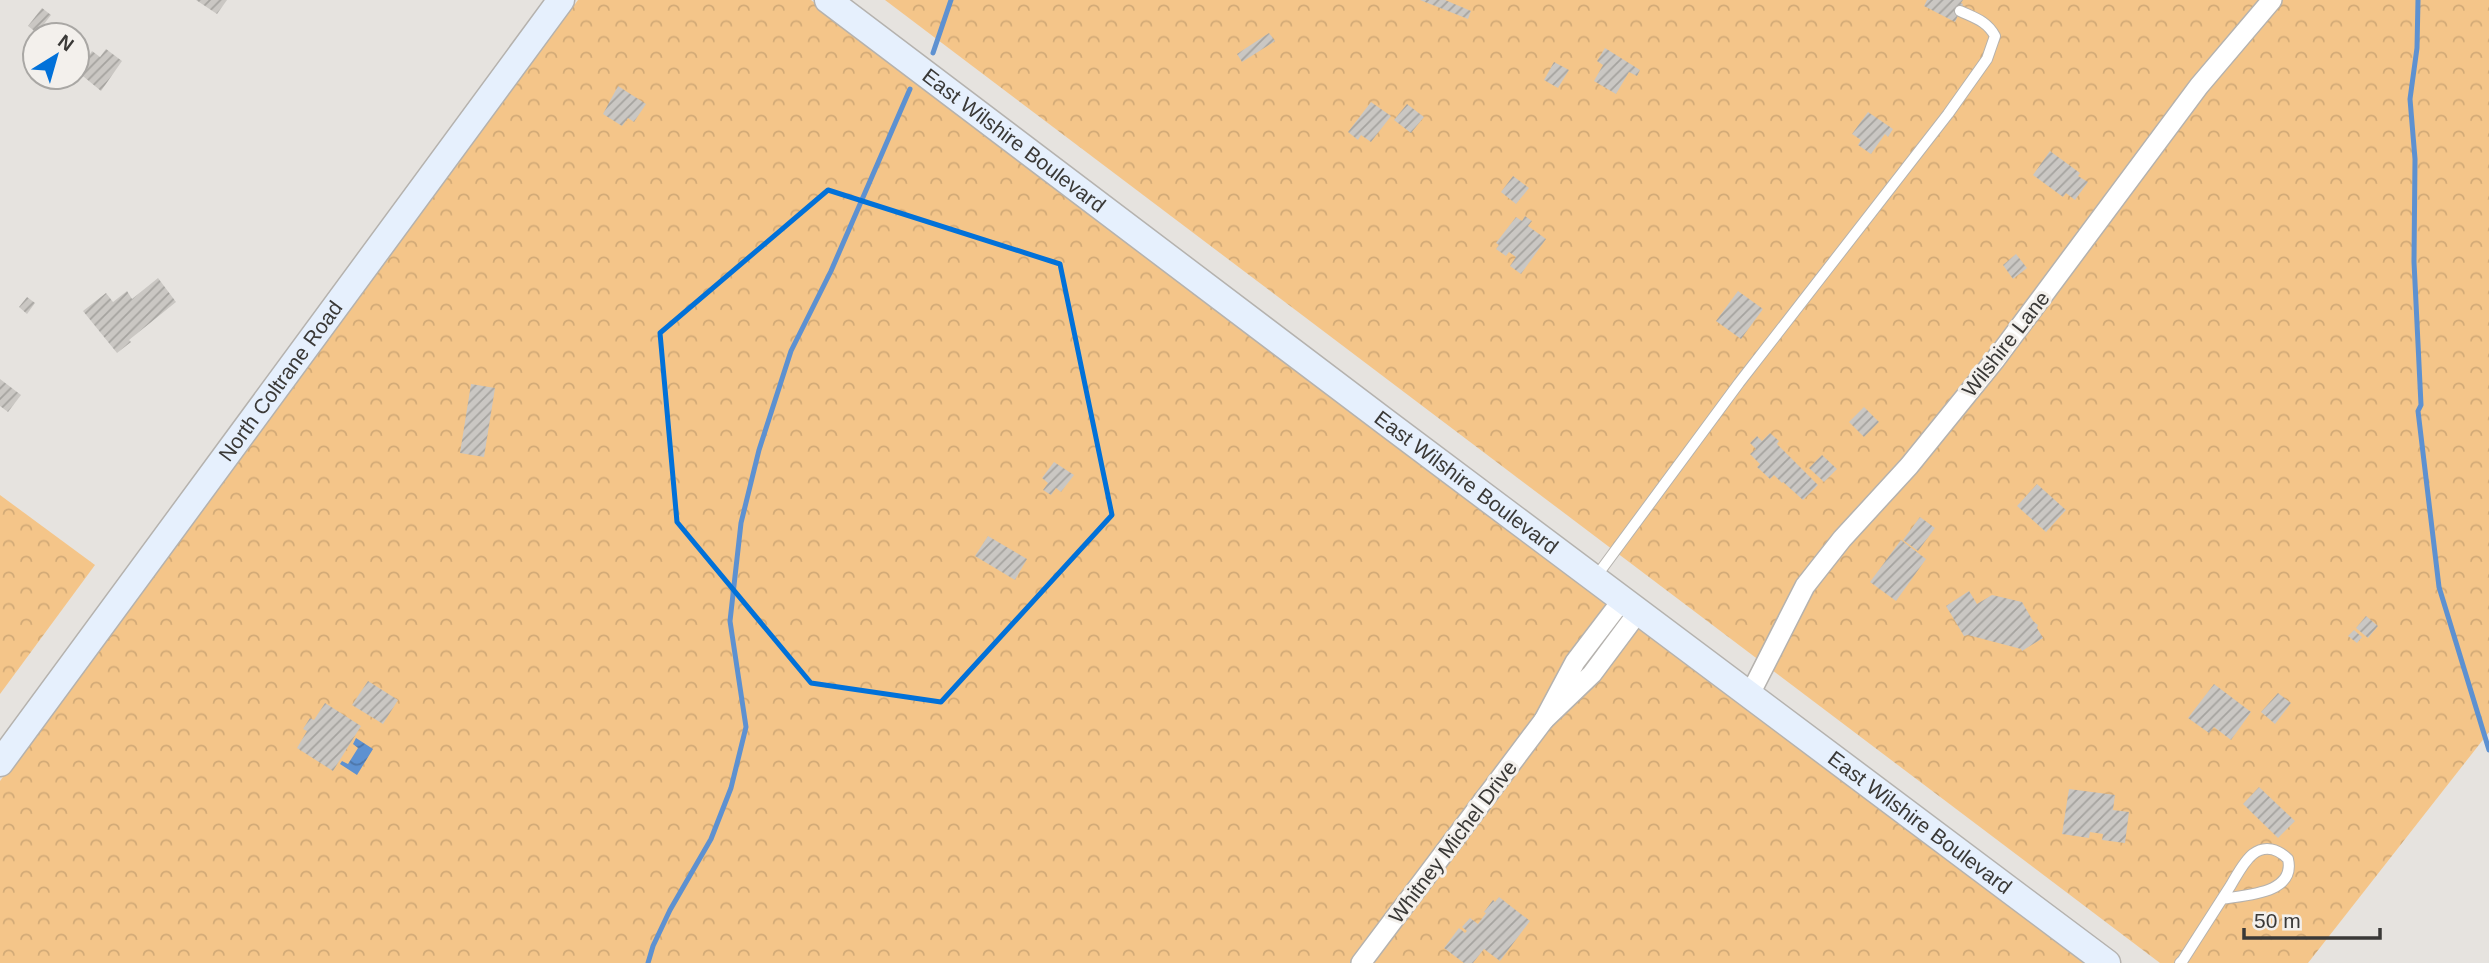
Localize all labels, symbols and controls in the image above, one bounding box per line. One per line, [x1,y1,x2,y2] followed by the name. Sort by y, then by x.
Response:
[21,21,91,91] north arrow
[54,30,78,55] text: N
[918,64,1110,217] street label: East Wilshire Boulevard
[1957,286,2054,401] street label: Wilshire Lane
[214,296,347,465] street label: North Coltrane Road
[1370,406,1563,558] street label: East Wilshire Boulevard
[1824,746,2016,898] street label: East Wilshire Boulevard
[1384,756,1521,927] street label: Whitney Michel Drive
[2244,897,2380,941] scale bar
[2254,909,2301,932] text: 50 m

